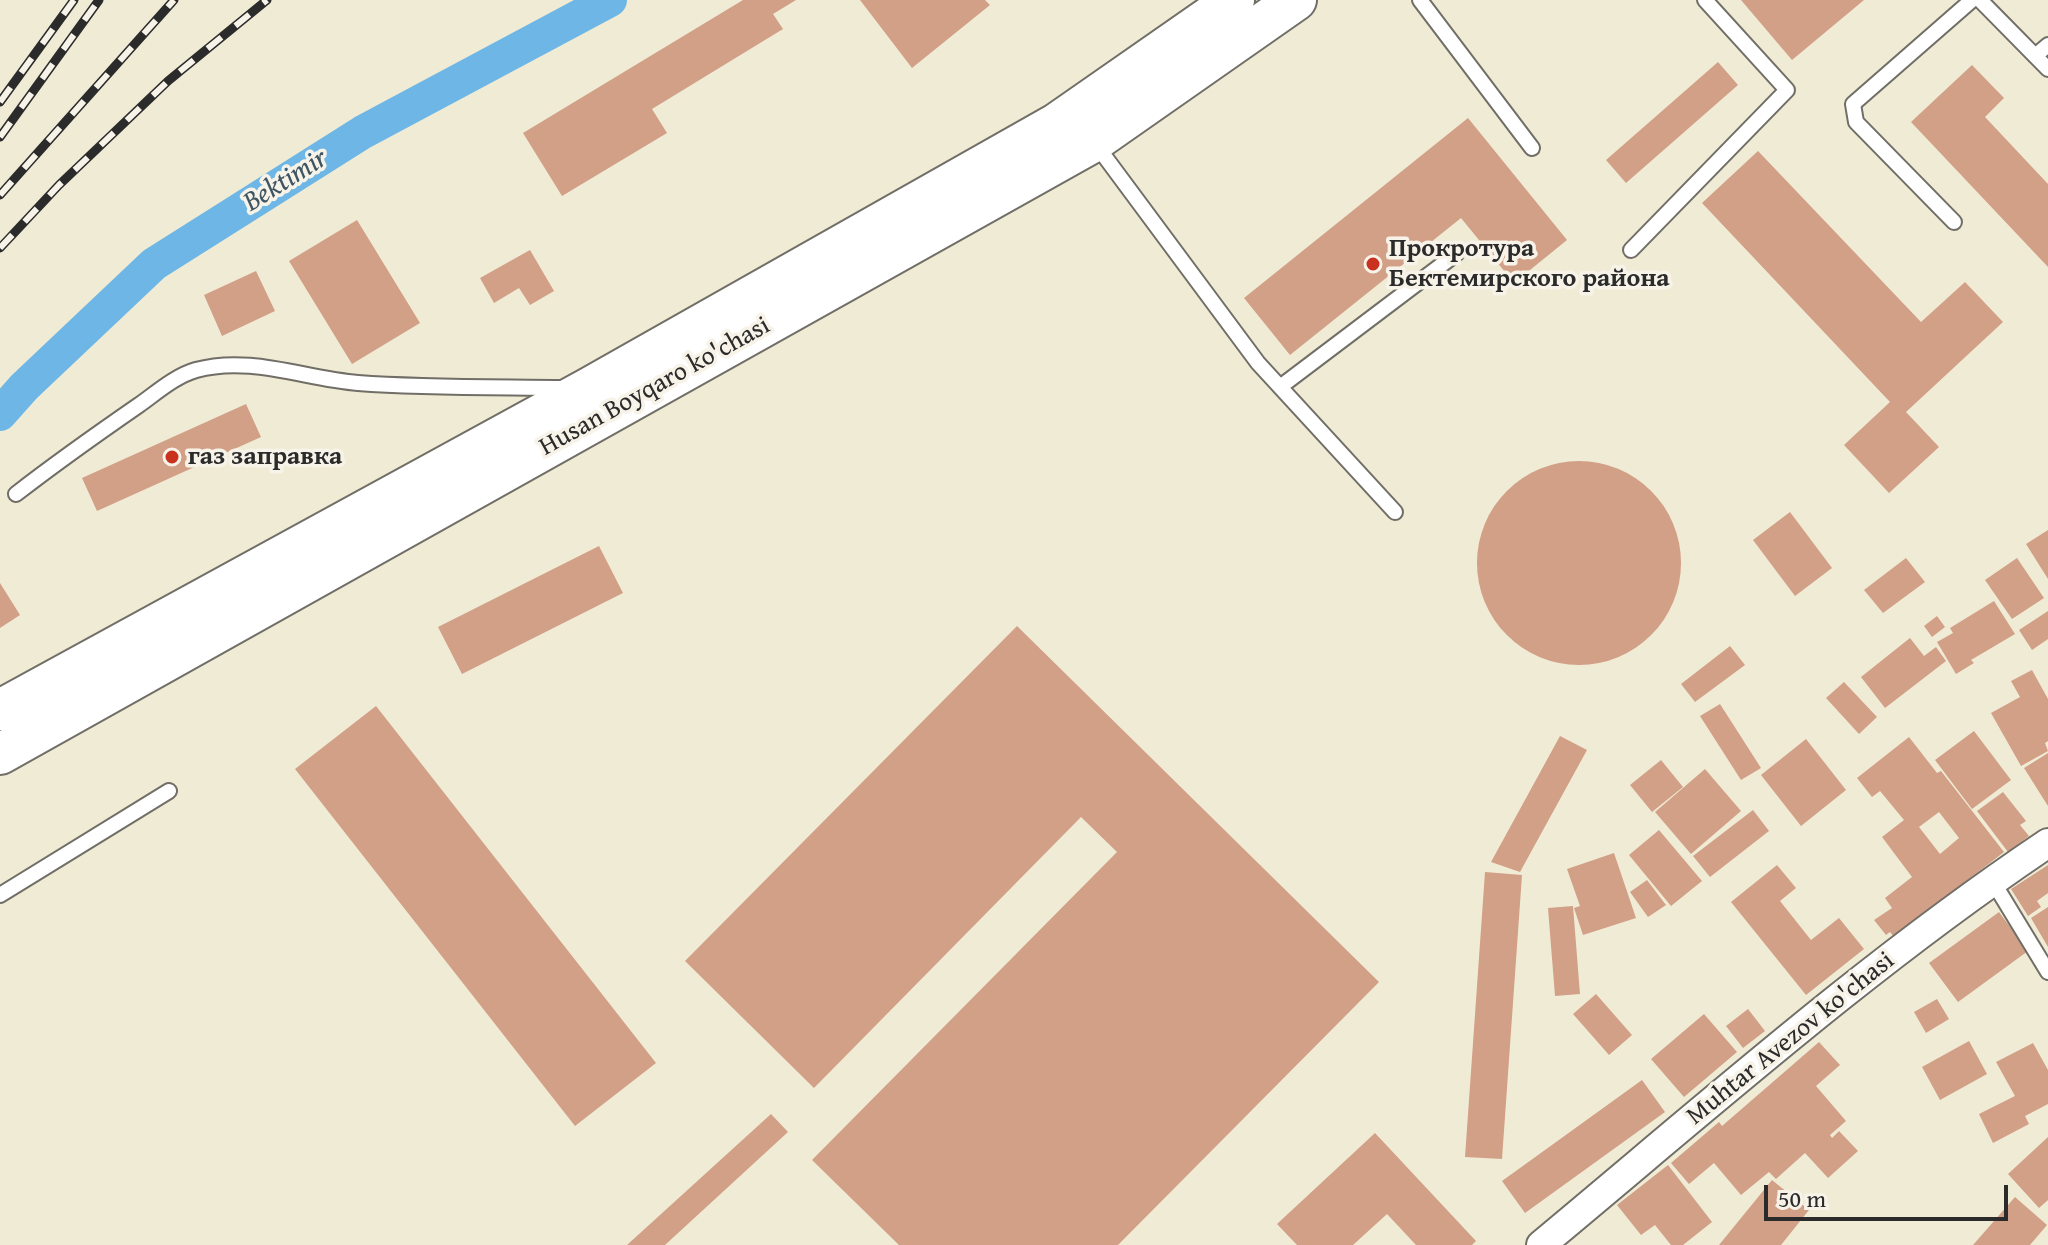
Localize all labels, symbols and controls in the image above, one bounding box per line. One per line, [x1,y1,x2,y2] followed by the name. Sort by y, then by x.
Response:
[238,142,334,220] water label: Bektimir
[1389,233,1670,294] place label: Прокротура Бектемирского района
[1364,255,1382,273] marker: Прокротура Бектемирского района
[534,311,776,463] street label: Husan Boyqaro ko'chasi
[188,441,342,473] place label: газ заправка
[163,448,181,466] marker: газ заправка
[1681,946,1901,1132] street label: Muhtar Avezov ko'chasi
[1768,1169,2012,1219] scale bar
[1778,1181,1826,1216] text: 50 m

